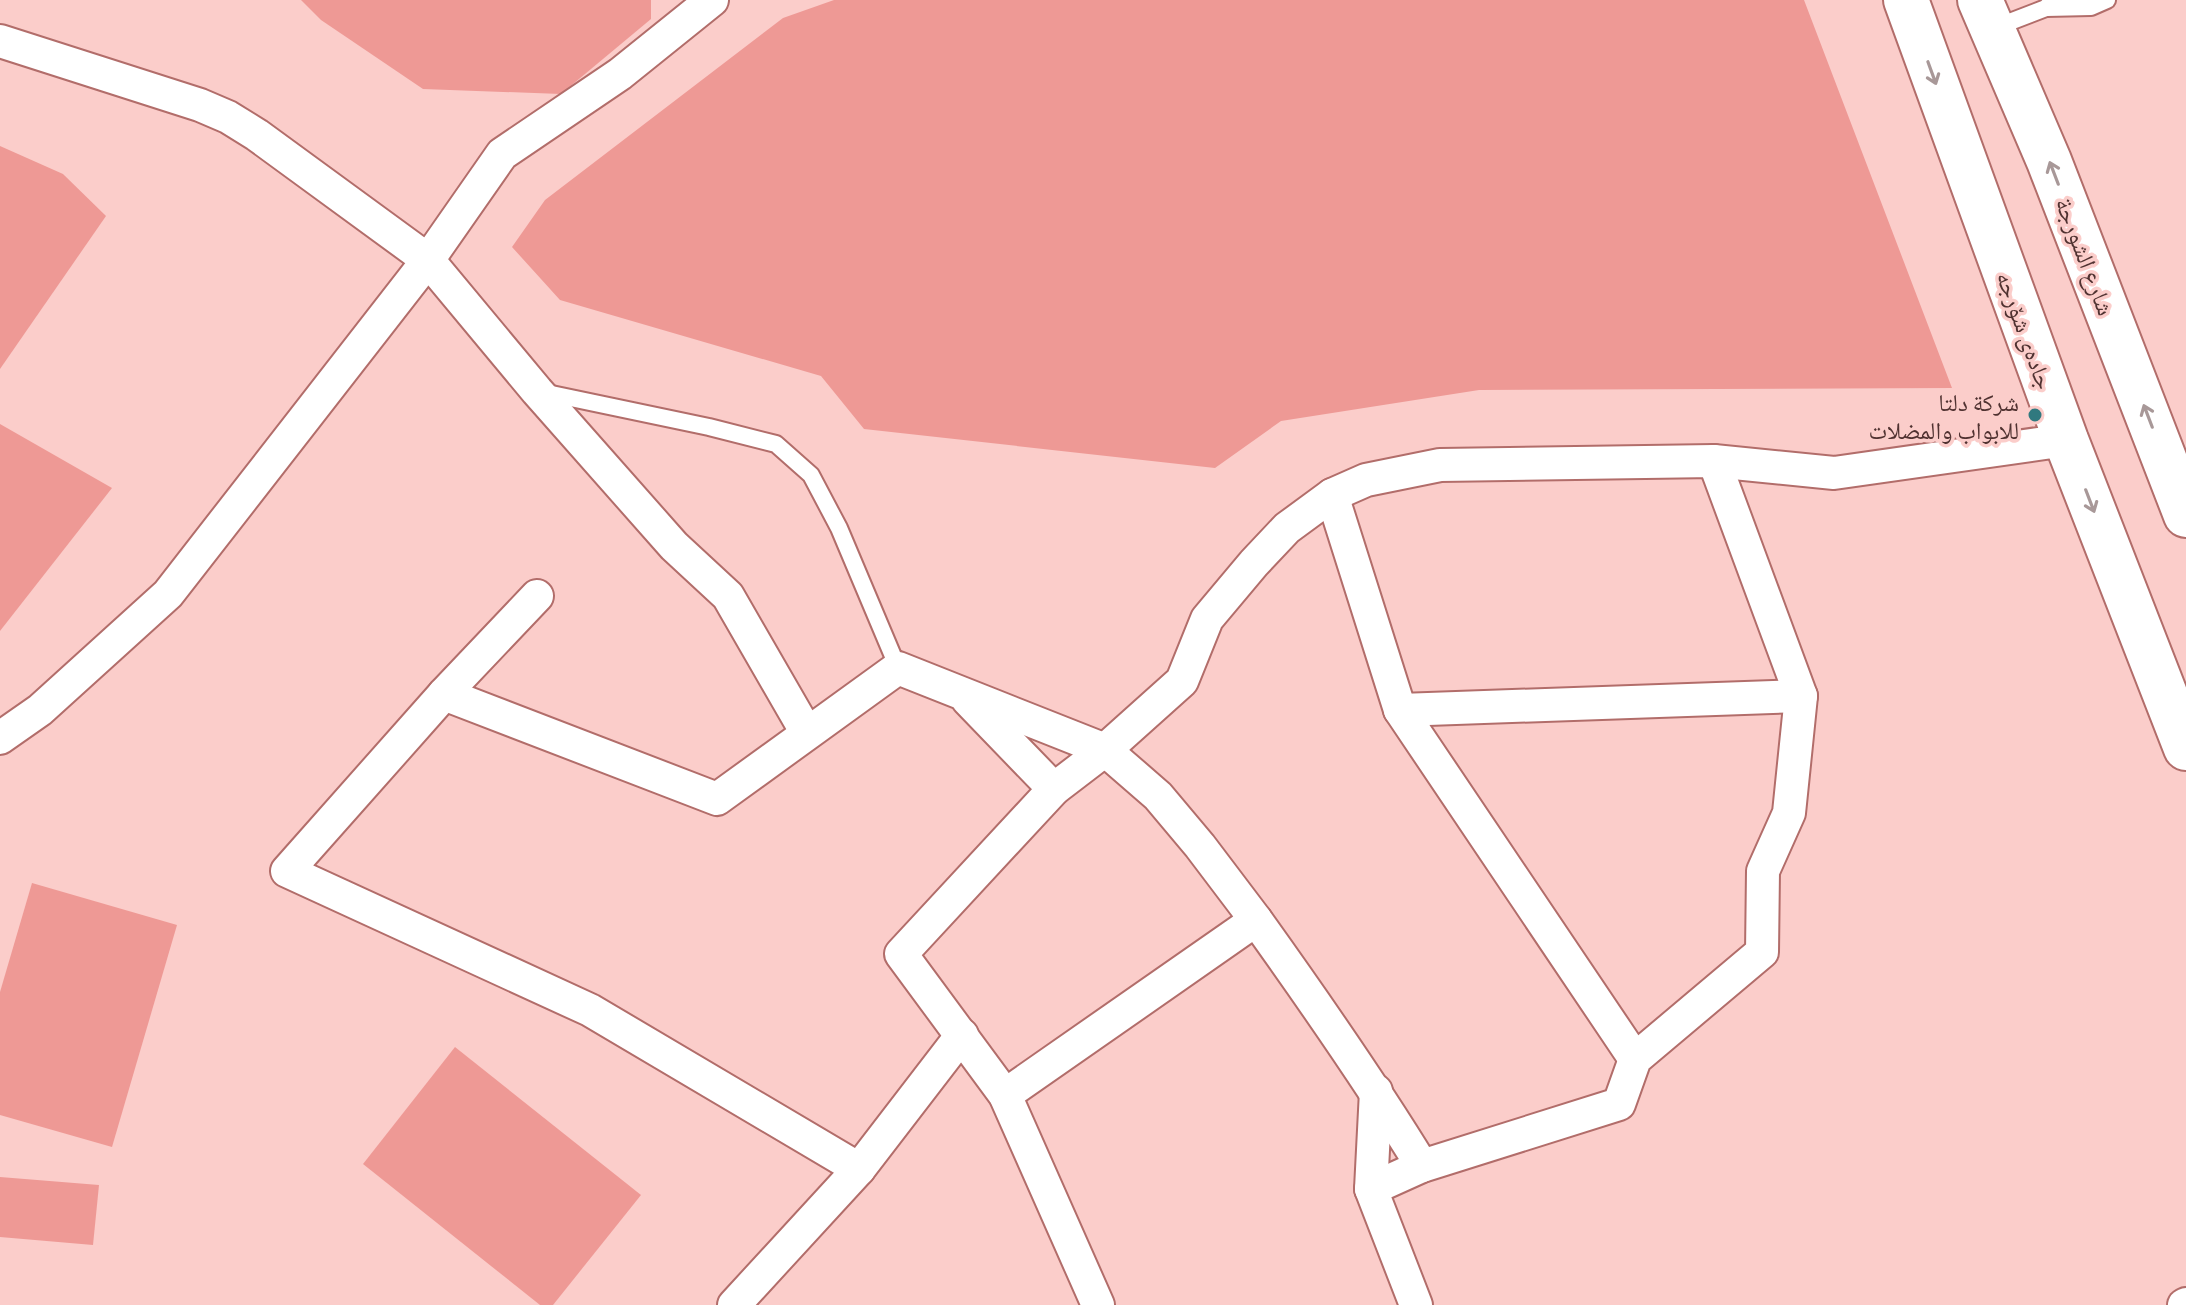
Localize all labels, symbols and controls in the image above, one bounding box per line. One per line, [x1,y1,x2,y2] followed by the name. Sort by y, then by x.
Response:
[1926,60,1941,85] one-way arrow
[2046,161,2060,186] one-way arrow
[2048,192,2124,320] street label: شارع الشورجة
[1989,267,2063,393] street label: جادەی شۆرجە
[1869,385,2019,446] place label: شركة دلتا للابواب والمضلات
[2140,404,2154,429] one-way arrow
[2026,406,2044,424] marker: شركة دلتا للابواب والمضلات
[2084,488,2098,513] one-way arrow

